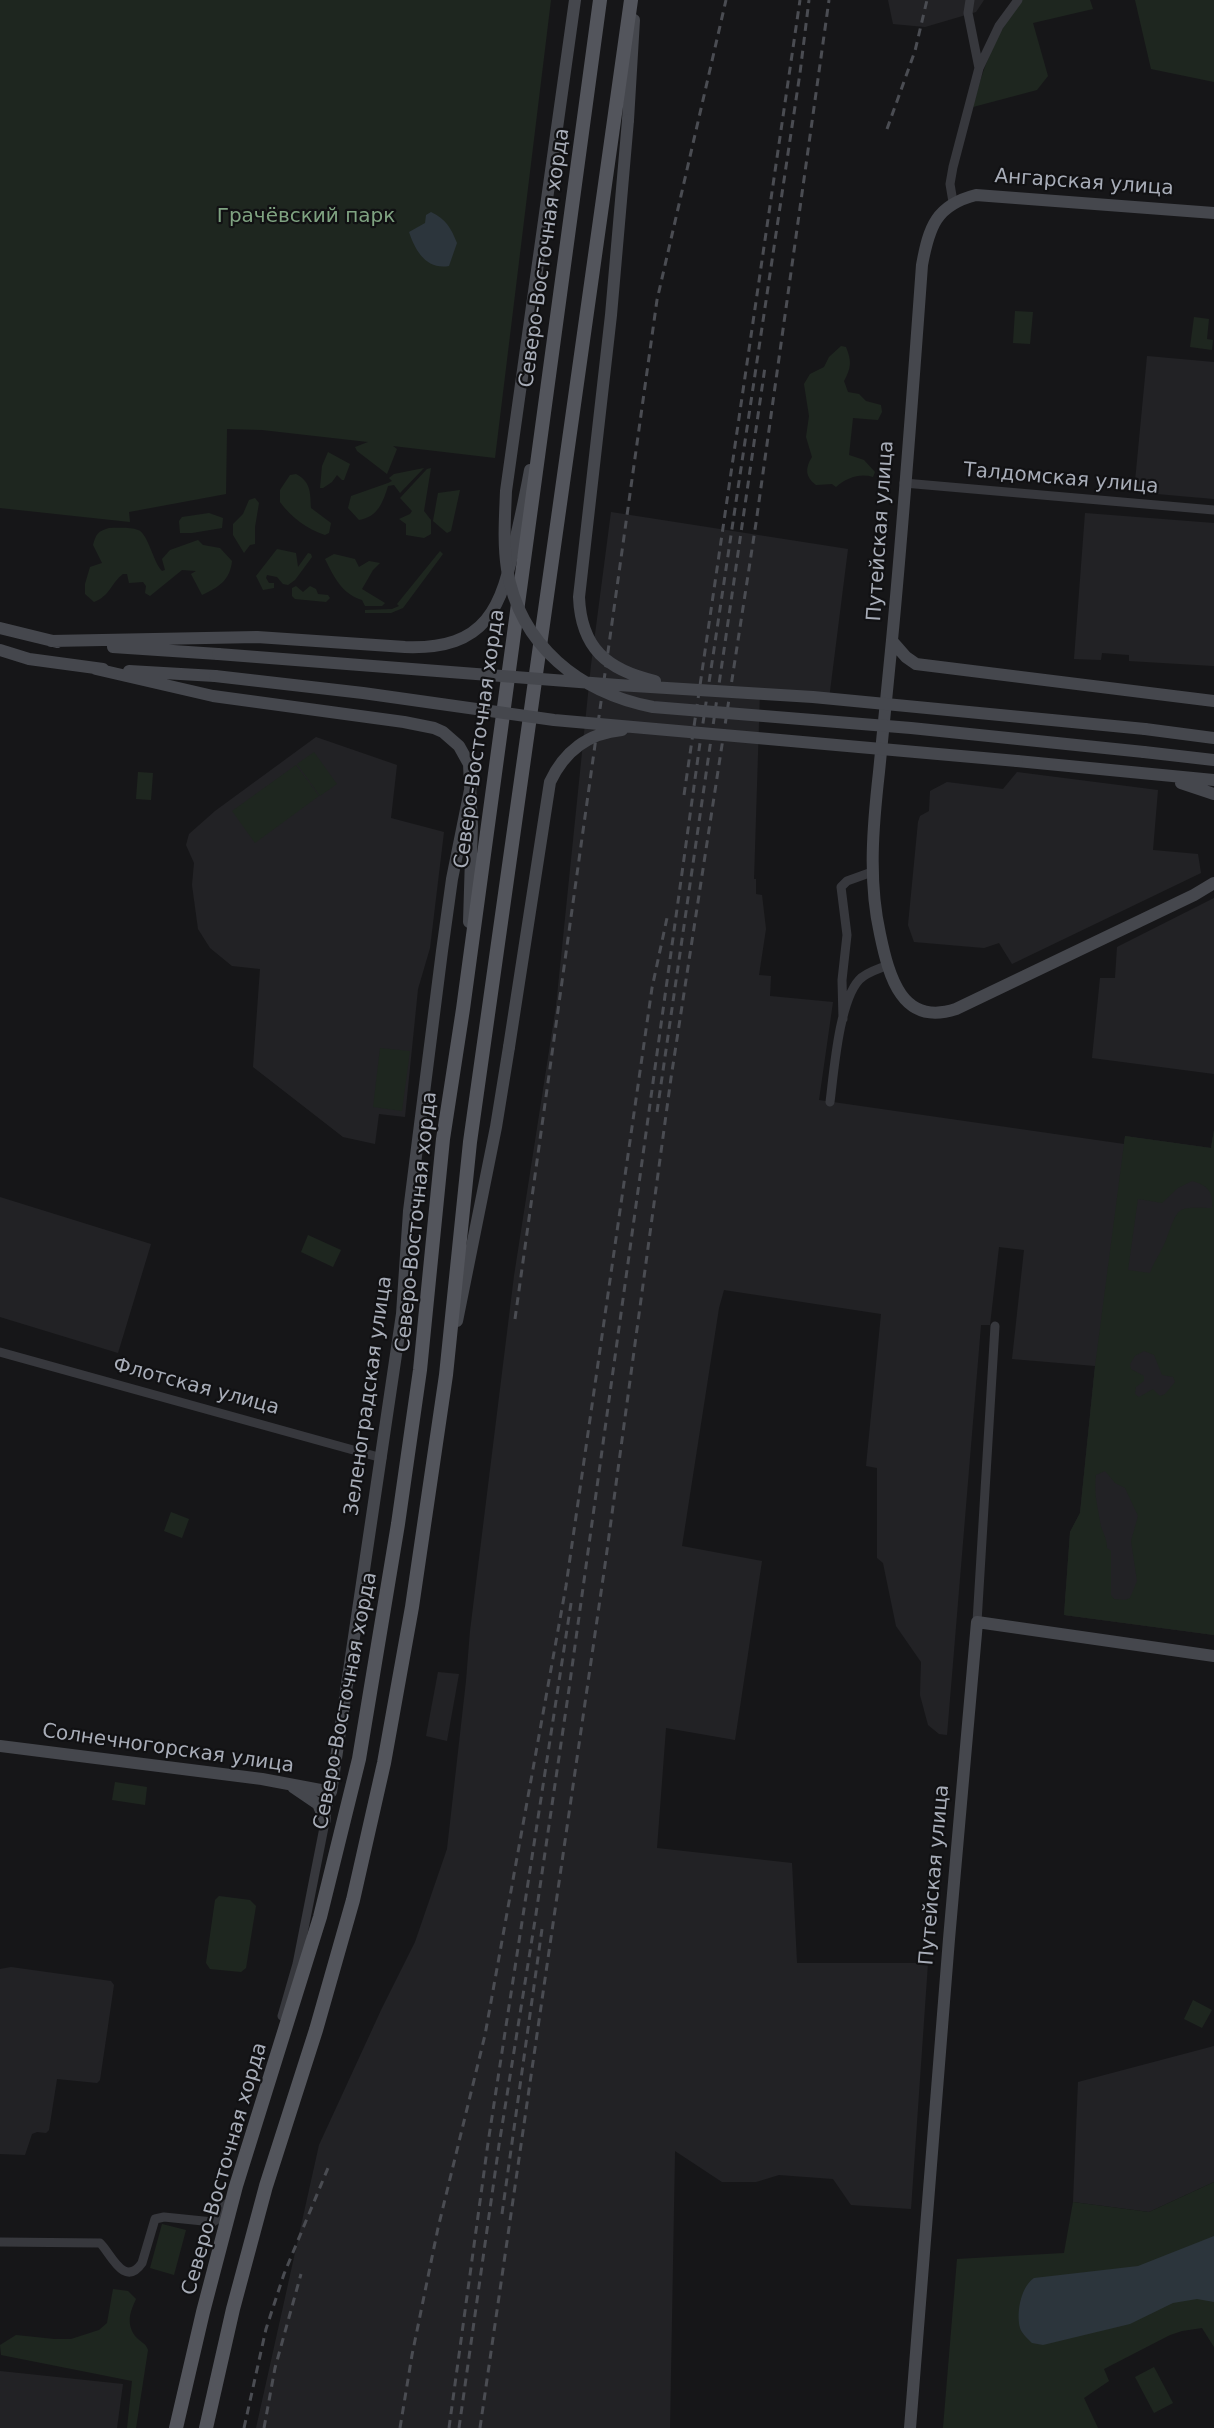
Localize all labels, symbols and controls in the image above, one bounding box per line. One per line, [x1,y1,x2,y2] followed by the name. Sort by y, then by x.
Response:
[515,127,575,389] street label: Северо-Восточная хорда
[994,165,1174,201] street label: Ангарская улица
[217,205,395,229] park label: Грачёвский парк
[863,440,899,622] street label: Путейская улица
[963,459,1159,499] street label: Талдомская улица
[450,608,510,870] street label: Северо-Восточная хорда
[391,1091,443,1353] street label: Северо-Восточная хорда
[340,1274,398,1518] street label: Зеленоградская улица
[110,1353,282,1421] street label: Флотская улица
[309,1570,383,1832] street label: Северо-Восточная хорда
[40,1719,296,1779] street label: Солнечногорская улица
[915,1784,955,1966] street label: Путейская улица
[177,2040,273,2298] street label: Северо-Восточная хорда

